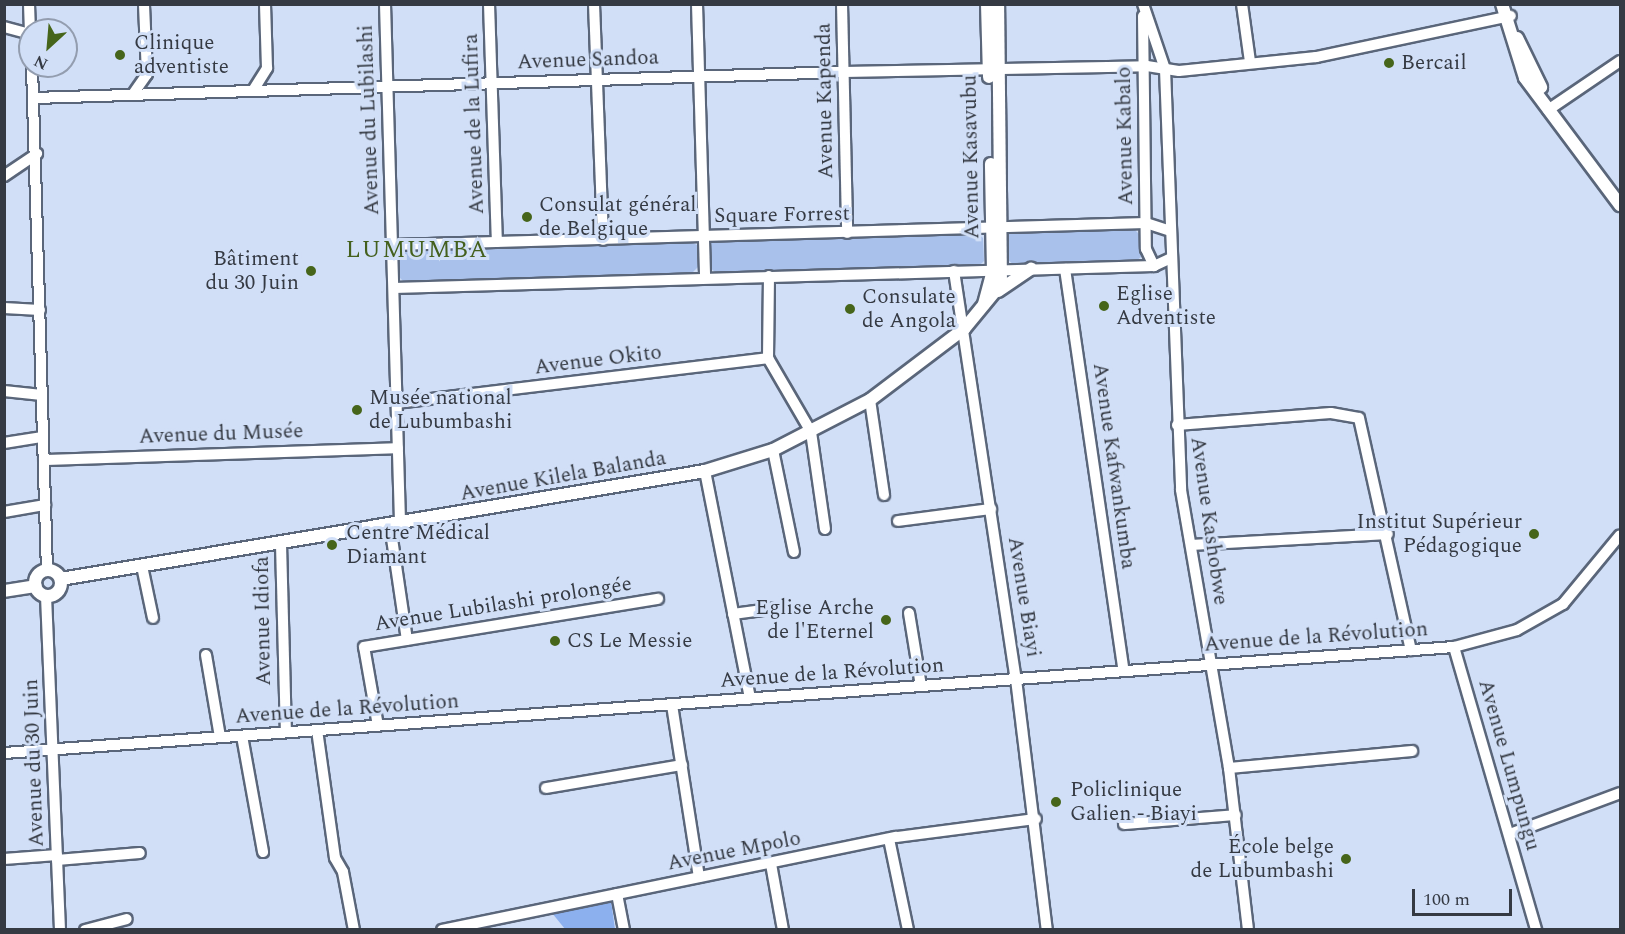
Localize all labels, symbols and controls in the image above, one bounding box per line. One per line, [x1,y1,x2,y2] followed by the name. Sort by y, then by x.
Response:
[18,18,78,78] north arrow
[811,23,839,179] street label: Avenue Kapenda
[353,24,385,216] street label: Avenue du Lubilashi
[134,30,229,80] place label: Clinique adventiste
[458,33,490,215] street label: Avenue de la Lufira
[517,45,659,75] street label: Avenue Sandoa
[111,46,129,64] marker: Clinique adventiste
[30,49,52,76] text: N
[1401,50,1467,76] place label: Bercail
[1382,56,1396,70] marker: Bercail
[1111,66,1139,206] street label: Avenue Kabalo
[957,75,985,239] street label: Avenue Kasavubu
[539,192,696,242] place label: Consulat général de Belgique
[714,201,850,229] street label: Square Forrest
[520,210,534,224] marker: Consulat général de Belgique
[345,237,489,265] district label: LUMUMBA
[205,246,299,296] place label: Bâtiment du 30 Juin
[304,264,318,278] marker: Bâtiment du 30 Juin
[1116,281,1216,331] place label: Eglise Adventiste
[862,284,956,334] place label: Consulate de Angola
[1097,299,1111,313] marker: Eglise Adventiste
[843,302,857,316] marker: Consulate de Angola
[533,340,663,380] street label: Avenue Okito
[1087,361,1141,571] street label: Avenue Kafwankumba
[369,385,512,435] place label: Musée national de Lubumbashi
[350,403,364,417] marker: Musée national de Lubumbashi
[138,419,304,449] street label: Avenue du Musée
[1185,435,1233,607] street label: Avenue Kashobwe
[458,445,668,507] street label: Avenue Kilela Balanda
[1357,509,1522,559] place label: Institut Supérieur Pédagogique
[346,520,490,570] place label: Centre Médical Diamant
[1527,527,1541,541] marker: Institut Supérieur Pédagogique
[1002,535,1046,659] street label: Avenue Biayi
[323,536,341,554] marker: Centre Médical Diamant
[249,556,277,686] street label: Avenue Idiofa
[373,571,633,637] street label: Avenue Lubilashi prolongée
[755,595,874,645] place label: Eglise Arche de l'Eternel
[879,613,893,627] marker: Eglise Arche de l'Eternel
[1203,617,1429,657] street label: Avenue de la Révolution
[567,628,692,654] place label: CS Le Messie
[548,634,562,648] marker: CS Le Messie
[719,653,945,693] street label: Avenue de la Révolution
[1473,677,1545,853] street label: Avenue Lumpungu
[18,679,50,847] street label: Avenue du 30 Juin
[234,689,460,729] street label: Avenue de la Révolution
[1070,777,1197,827] place label: Policlinique Galien - Biayi
[1047,793,1065,811] marker: Policlinique Galien - Biayi
[665,826,803,876] street label: Avenue Mpolo
[1191,834,1334,884] place label: École belge de Lubumbashi
[1339,852,1353,866] marker: École belge de Lubumbashi
[1415,877,1516,915] scale bar
[1423,886,1470,913] text: 100 m

